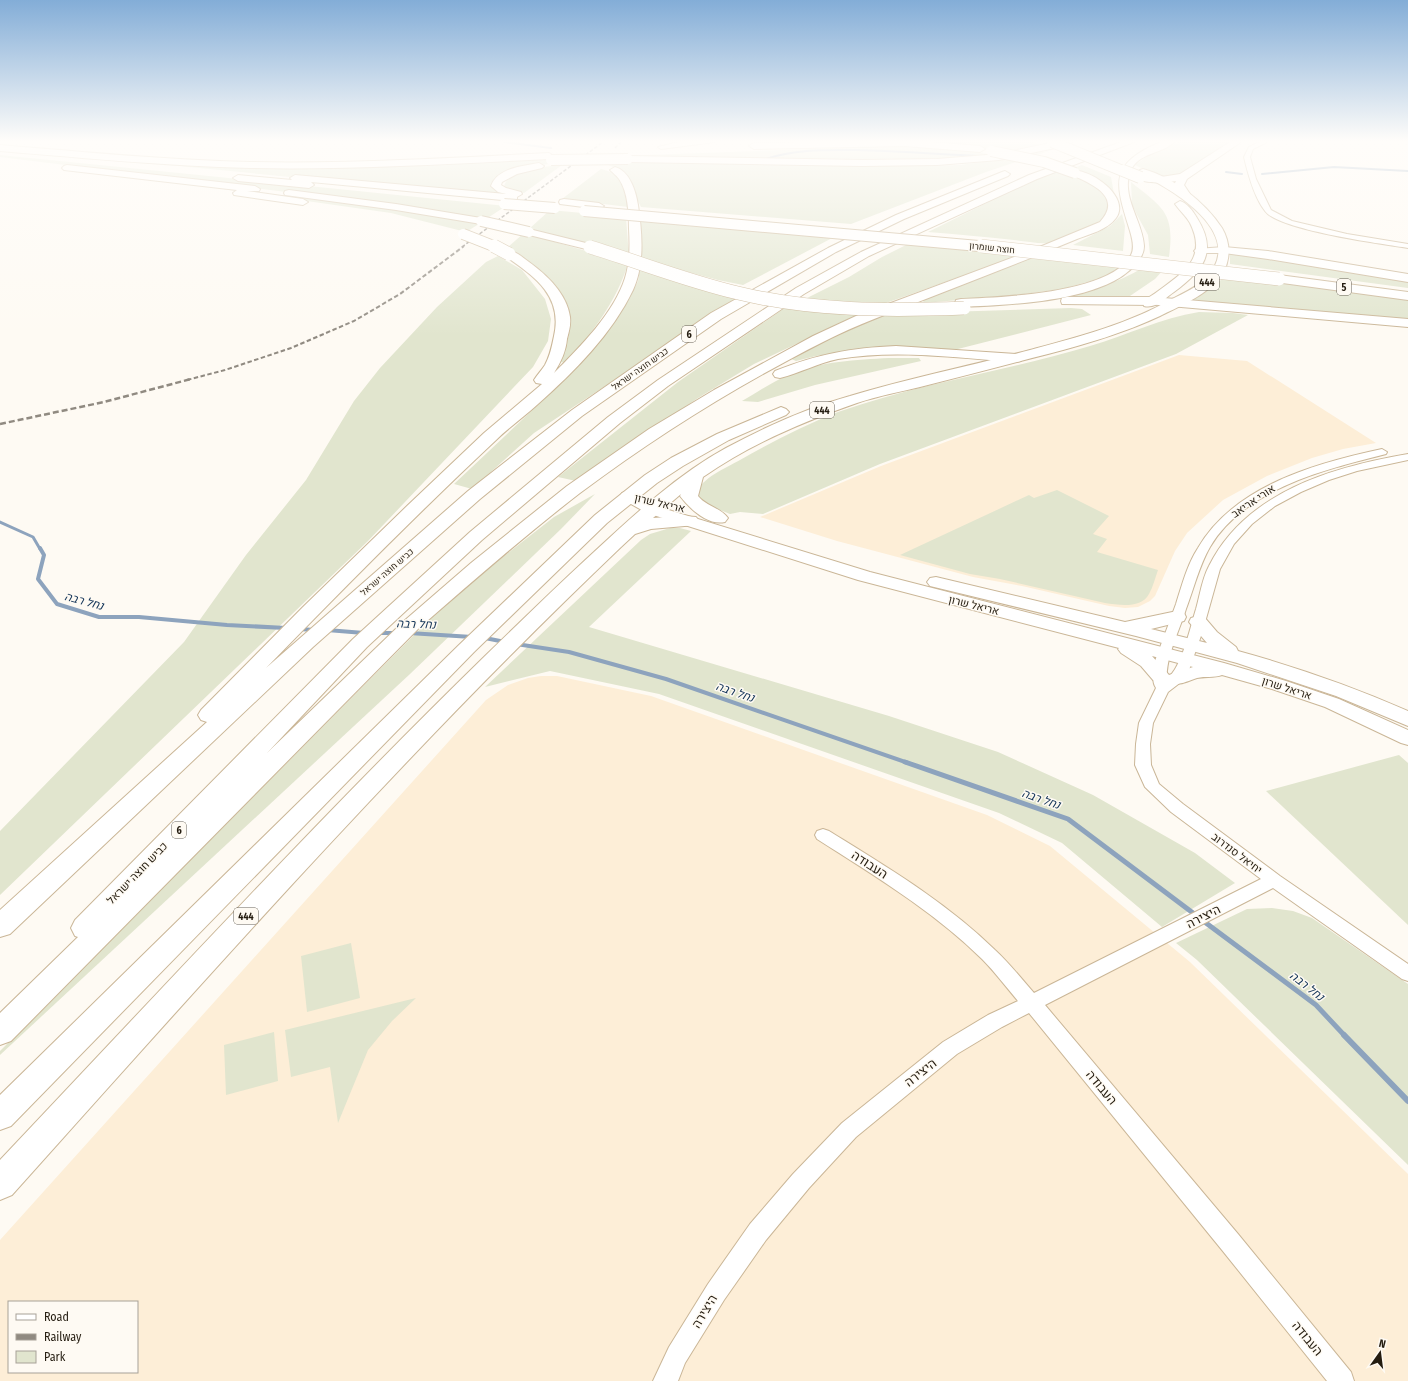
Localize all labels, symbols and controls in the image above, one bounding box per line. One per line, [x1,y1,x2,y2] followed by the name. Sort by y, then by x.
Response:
[969,241,1015,255] street label: חוצה שומרון
[1195,274,1219,290] road number: 444
[1337,279,1351,295] road number: 5
[682,326,696,342] road number: 6
[610,346,670,392] street label: כביש חוצה ישראל
[810,402,834,418] road number: 444
[1229,482,1278,521] street label: אורי אריאב
[633,491,686,516] street label: אריאל שרון
[359,546,416,598] street label: כביש חוצה ישראל
[63,589,107,613] water label: נחל רבה
[947,593,1000,618] street label: אריאל שרון
[396,616,438,632] water label: נחל רבה
[1260,674,1313,703] street label: אריאל שרון
[714,679,758,706] water label: נחל רבה
[1020,786,1064,813] water label: נחל רבה
[172,822,186,838] road number: 6
[1209,830,1264,877] street label: יחיאל סנדרוב
[104,840,170,907] street label: כביש חוצה ישראל
[849,847,891,882] street label: העבודה
[1184,901,1223,931] street label: היצירה
[234,908,258,924] road number: 444
[1287,968,1328,1005] water label: נחל רבה
[901,1055,939,1090] street label: היצירה
[1083,1067,1120,1108] street label: העבודה
[689,1292,720,1331] street label: היצירה
[8,1301,138,1373] legend
[44,1310,69,1324] text: Road
[1289,1318,1326,1359] street label: העבודה
[44,1330,82,1344] text: Railway
[1360,1333,1400,1373] north arrow
[1378,1337,1387,1351] text: N
[44,1350,66,1364] text: Park

